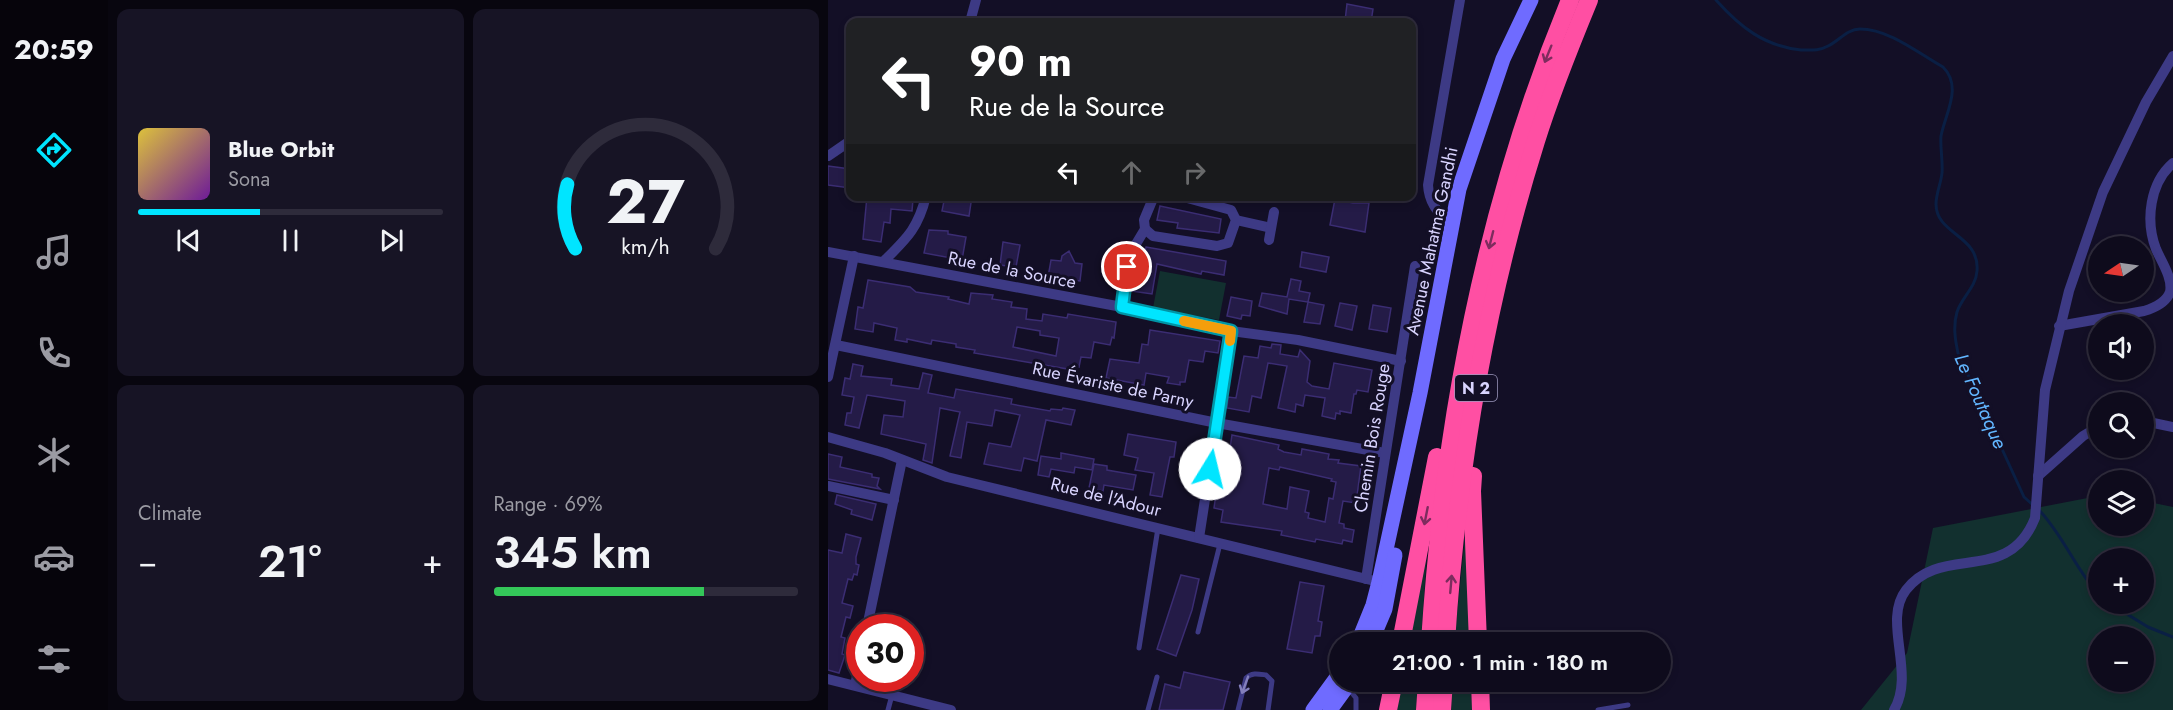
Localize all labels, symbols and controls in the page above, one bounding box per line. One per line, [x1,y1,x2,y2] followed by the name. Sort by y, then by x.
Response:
[14,30,94,69] text: 20:59
[969,31,1072,92] text: 90 m
[870,42,948,120] icon: left
[1542,44,1553,63] one-way arrow
[969,87,1164,126] text: Rue de la Source
[33,129,75,171] icon: directions
[228,133,334,165] text: Blue Orbit
[1399,145,1465,337] street label: Avenue Mahatma Gandhi
[1052,156,1085,189] icon: left
[1115,156,1148,189] icon: ahead
[1178,156,1211,189] icon: right
[606,157,685,247] text: 27
[228,165,270,194] text: Sona
[172,224,205,257] icon: previous
[274,224,307,257] icon: pause
[375,224,408,257] icon: next
[1484,230,1496,249] one-way arrow
[33,231,75,273] icon: music
[622,232,670,263] text: km/h
[2088,236,2154,302] north arrow
[2088,236,2154,692] map controls
[1101,241,1152,292] pin
[946,245,1078,295] street label: Rue de la Source
[1110,250,1143,283] icon: arrive
[2088,314,2154,380] button: sound
[33,332,75,374] icon: phone
[1947,349,2014,454] water label: Le Foutaque
[1030,355,1196,415] street label: Rue Évariste de Parny
[1347,362,1397,514] street label: Chemin Bois Rouge
[1455,375,1497,401] road number: N 2
[2088,392,2154,458] button: search
[33,434,75,476] icon: climate
[1178,437,1242,501] position arrow
[2088,470,2154,536] button: layers
[1048,471,1165,524] street label: Rue de l'Adour
[494,490,603,519] text: Range · 69%
[138,499,202,528] text: Climate
[1420,505,1431,525] one-way arrow
[494,520,652,585] text: 345 km
[258,529,322,594] text: 21°
[33,536,75,578] icon: car
[138,538,157,585] text: −
[422,538,443,585] text: +
[2088,548,2154,614] button: +
[1446,574,1457,594] one-way arrow
[846,614,924,692] speed limit sign: 30
[2088,626,2154,692] button: −
[33,638,75,680] icon: filters
[1392,646,1608,678] text: 21:00 · 1 min · 180 m
[1238,676,1249,694] one-way arrow

